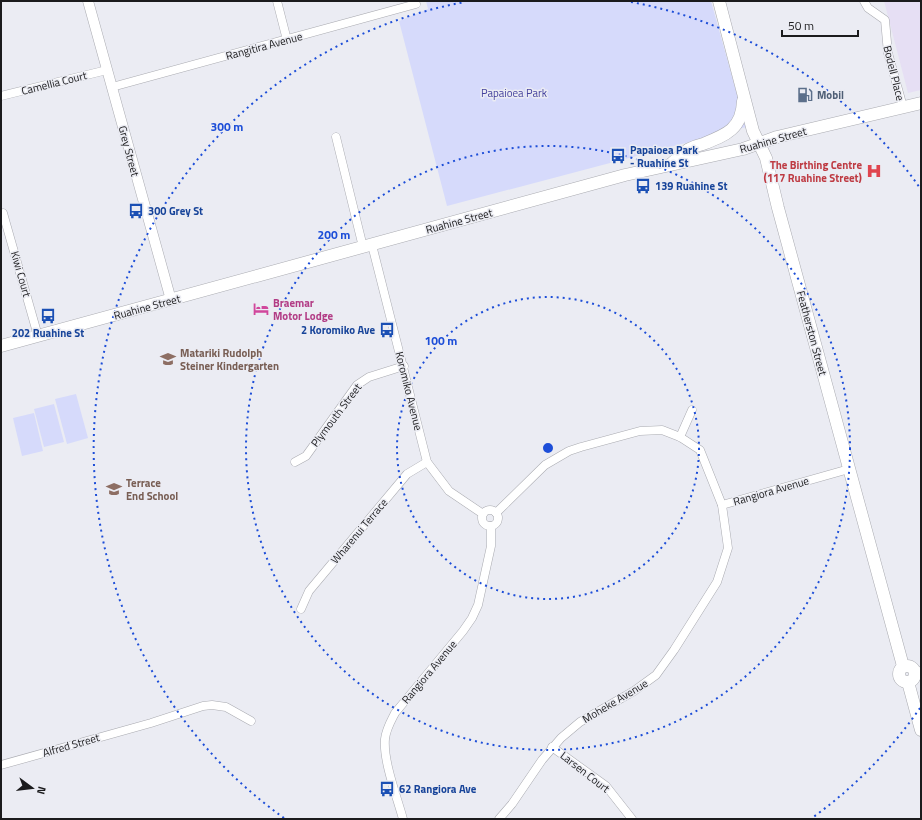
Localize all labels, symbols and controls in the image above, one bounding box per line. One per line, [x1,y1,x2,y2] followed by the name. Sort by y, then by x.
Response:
[782,12,858,38] scale bar
[788,16,814,35] text: 50 m
[224,28,304,64] street label: Rangitira Avenue
[879,44,909,103] street label: Bodell Place
[20,67,89,99] street label: Camellia Court
[481,85,548,101] park label: Papaioea Park
[796,86,814,104] fuel station icon: Mobil
[817,87,844,103] place label: Mobil
[211,117,243,136] text: 300 m
[738,123,808,157] street label: Ruahine Street
[115,124,143,178] street label: Grey Street
[630,142,698,171] place label: Papaioea Park - Ruahine St
[609,147,627,165] bus stop icon: Papaioea Park - Ruahine St
[764,157,862,186] place label: The Birthing Centre (117 Ruahine Street)
[865,162,883,180] hospital icon: The Birthing Centre (117 Ruahine Street)
[634,177,652,195] bus stop icon: 139 Ruahine St
[655,178,727,194] place label: 139 Ruahine St
[127,202,145,220] bus stop icon: 300 Grey St
[148,203,203,219] place label: 300 Grey St
[424,204,494,238] street label: Ruahine Street
[318,225,350,244] text: 200 m
[7,249,35,299] street label: Kiwi Court
[793,289,831,377] street label: Featherston Street
[112,290,182,324] street label: Ruahine Street
[273,295,334,324] place label: Braemar Motor Lodge
[252,300,270,318] hotel icon: Braemar Motor Lodge
[39,307,57,325] bus stop icon: 202 Ruahine St
[378,321,396,339] bus stop icon: 2 Koromiko Ave
[301,322,375,338] place label: 2 Koromiko Ave
[12,325,84,341] place label: 202 Ruahine St
[425,331,457,350] text: 100 m
[180,345,279,374] place label: Matariki Rudolph Steiner Kindergarten
[159,350,177,368] school or university icon: Matariki Rudolph Steiner Kindergarten
[391,350,427,433] street label: Koromiko Avenue
[307,380,365,450] street label: Plymouth Street
[541,441,555,455] centre of rings
[731,472,811,509] street label: Rangiora Avenue
[126,475,178,504] place label: Terrace End School
[105,480,123,498] school or university icon: Terrace End School
[327,495,391,567] street label: Wharenui Terrace
[398,637,461,707] street label: Rangiora Avenue
[579,675,651,727] street label: Moheke Avenue
[41,729,101,761] street label: Alfred Street
[557,748,613,796] street label: Larsen Court
[12,768,52,808] north arrow
[378,780,396,798] bus stop icon: 62 Rangiora Ave
[399,781,477,797] place label: 62 Rangiora Ave
[33,785,50,796] text: N

